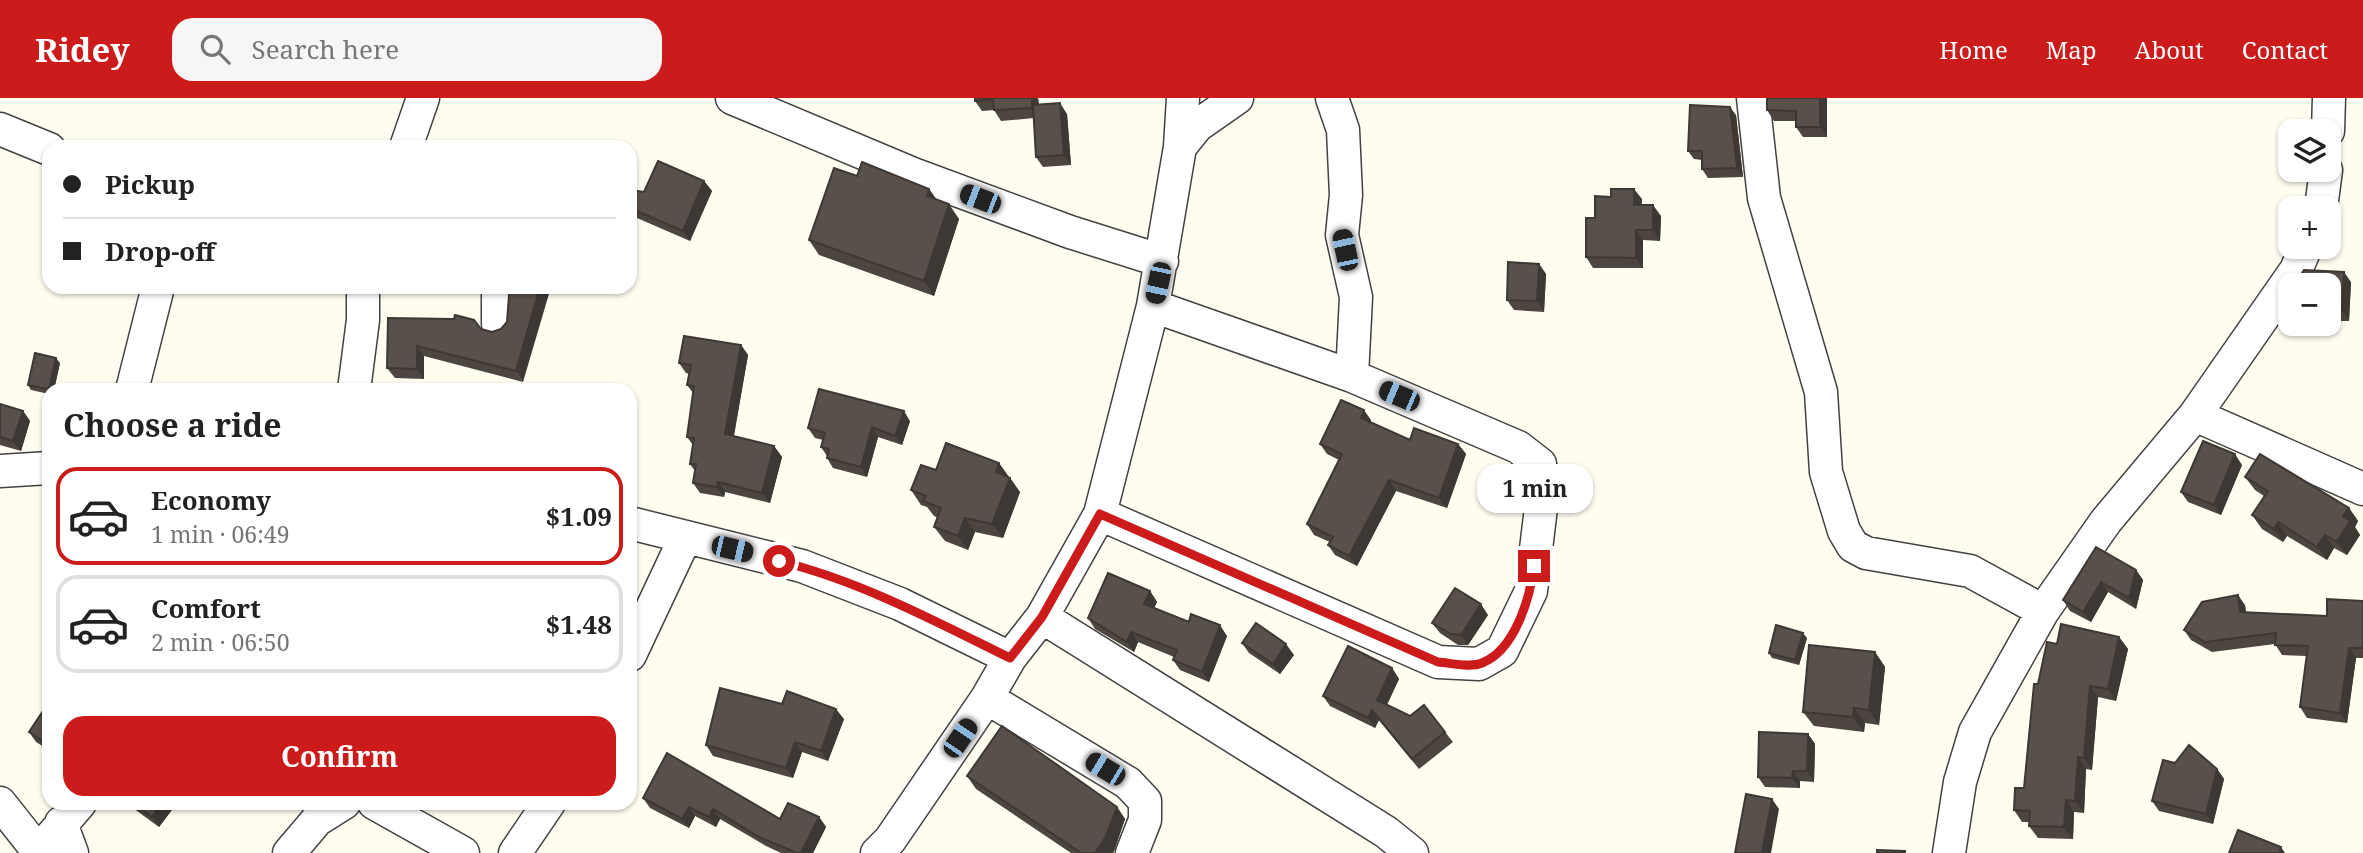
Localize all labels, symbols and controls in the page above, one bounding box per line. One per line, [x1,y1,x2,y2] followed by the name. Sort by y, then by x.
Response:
[172,18,662,81] search box
[35,27,130,72] text: Ridey
[196,30,234,68] icon: search
[252,31,399,67] text: Search here
[1939,33,2008,66] text: Home
[2046,33,2097,66] text: Map
[2135,33,2204,66] text: About
[2242,33,2328,66] text: Contact
[2278,119,2341,336] map controls
[2278,119,2341,182] button: layers
[105,166,195,202] text: Pickup
[957,182,1004,216] car
[2278,196,2341,259] button: +
[1331,227,1360,273] car
[105,233,215,269] text: Drop-off
[1144,260,1173,306] car
[2278,273,2341,336] button: −
[1376,378,1423,414] car
[63,403,282,446] text: Choose a ride
[1476,464,1592,514] callout: 1 min
[1502,472,1568,504] text: 1 min
[151,482,271,518] text: Economy
[67,485,130,548] icon: car
[546,498,612,534] text: $1.09
[151,518,289,550] text: 1 min · 06:49
[710,534,755,564] car
[763,545,795,577] route start
[1518,550,1550,582] route end
[151,590,261,626] text: Comfort
[67,593,130,656] icon: car
[546,606,612,642] text: $1.48
[151,626,289,658] text: 2 min · 06:50
[940,715,981,761] car
[63,716,616,796] button: Confirm
[1082,749,1129,789] car

